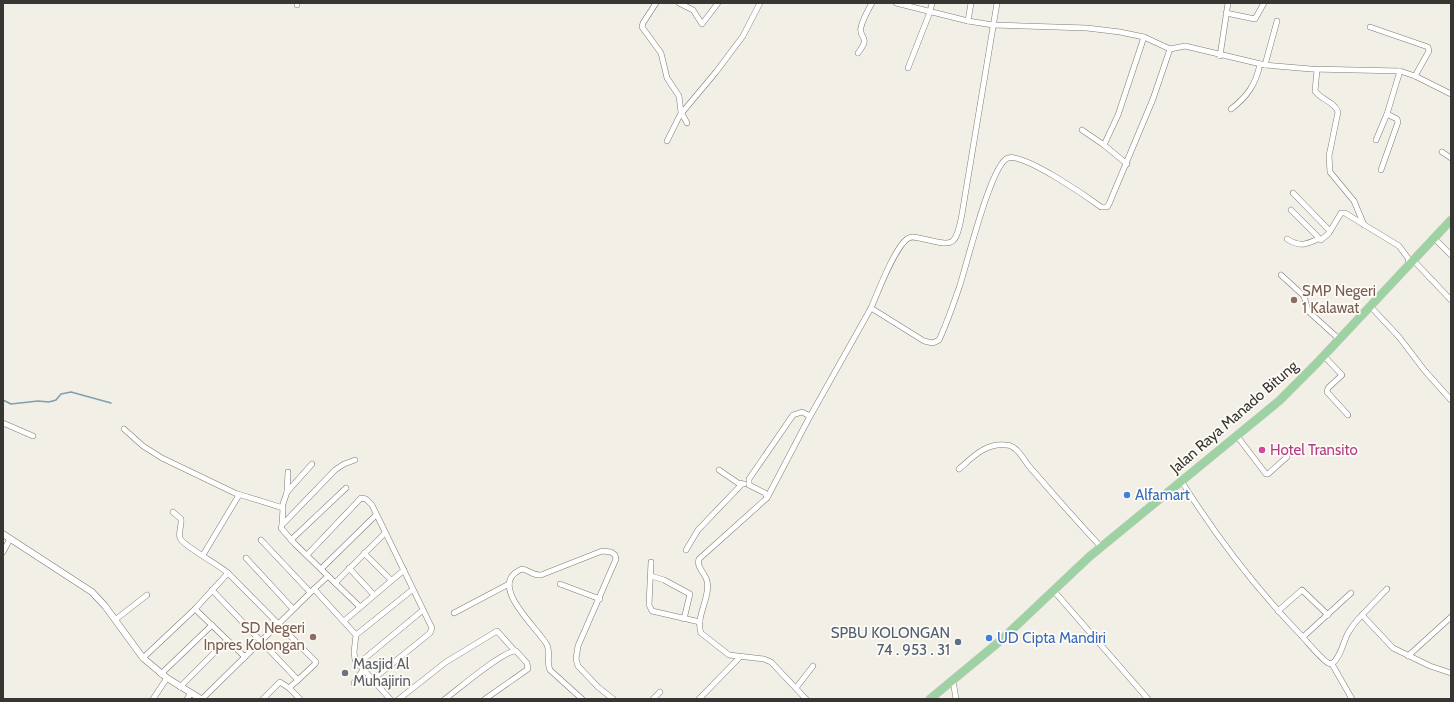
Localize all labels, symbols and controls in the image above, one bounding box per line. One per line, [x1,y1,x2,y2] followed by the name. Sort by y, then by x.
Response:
[1302,282,1376,317] place label: SMP Negeri 1 Kalawat
[1289,295,1299,305] marker: SMP Negeri 1 Kalawat
[1166,356,1302,478] street label: Jalan Raya Manado Bitung
[1270,441,1358,459] place label: Hotel Transito
[1257,445,1267,455] marker: Hotel Transito
[1135,486,1190,504] place label: Alfamart
[1122,490,1132,500] marker: Alfamart
[203,619,305,654] place label: SD Negeri Inpres Kolongan
[831,624,950,659] place label: SPBU KOLONGAN 74 . 953 . 31
[997,629,1106,647] place label: UD Cipta Mandiri
[308,632,318,642] marker: SD Negeri Inpres Kolongan
[984,633,994,643] marker: UD Cipta Mandiri
[953,637,963,647] marker: SPBU KOLONGAN 74 . 953 . 31
[353,655,411,690] place label: Masjid Al Muhajirin
[340,668,350,678] marker: Masjid Al Muhajirin

